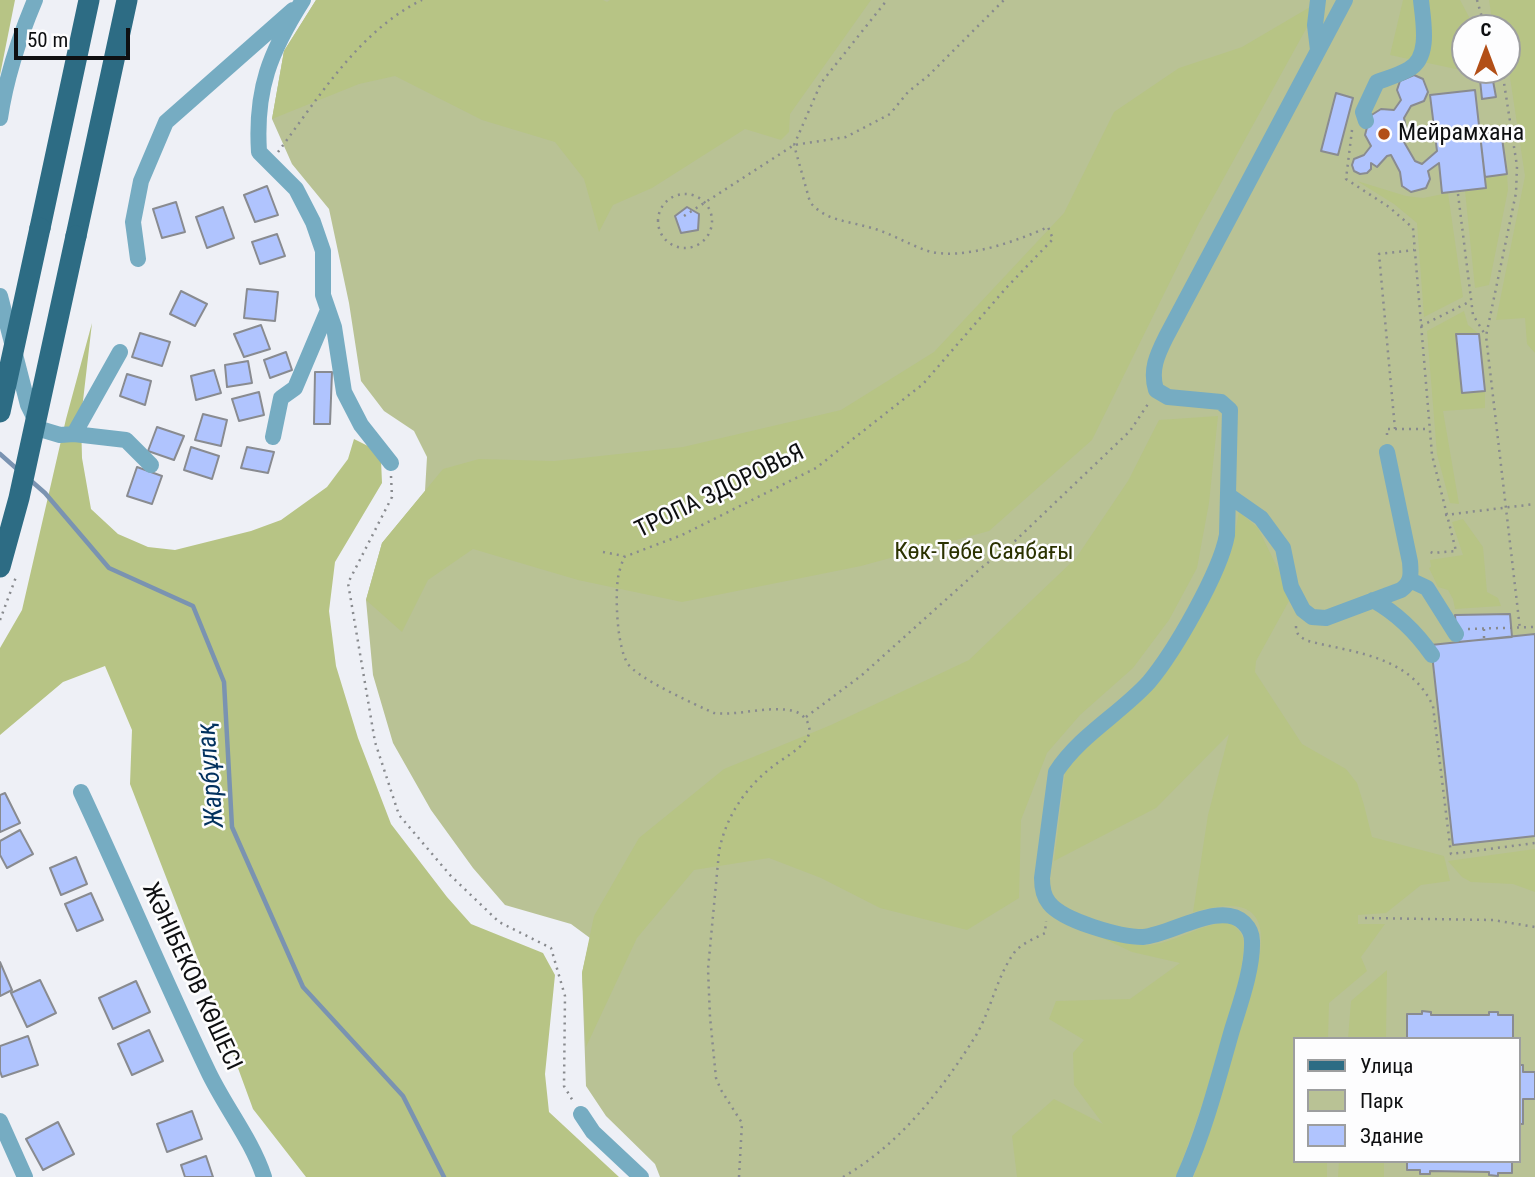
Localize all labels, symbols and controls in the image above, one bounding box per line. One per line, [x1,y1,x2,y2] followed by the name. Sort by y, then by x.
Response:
[18,14,133,58] scale bar
[1451,14,1521,84] north arrow
[1481,18,1491,41] text: С
[27,28,68,52] text: 50 m
[1398,120,1524,148] place label: Мейрамхана
[1376,126,1392,142] marker: Мейрамхана
[631,439,809,545] street label: ТРОПА ЗДОРОВЬЯ
[894,539,1074,567] park label: Көк-Төбе Саябағы
[192,721,232,829] water label: Жарбұлақ
[135,879,247,1075] street label: ЖӘНІБЕКОВ КӨШЕСІ
[1294,1037,1521,1163] legend
[1360,1054,1413,1078] text: Улица
[1360,1089,1404,1113] text: Парк
[1360,1124,1423,1148] text: Здание

